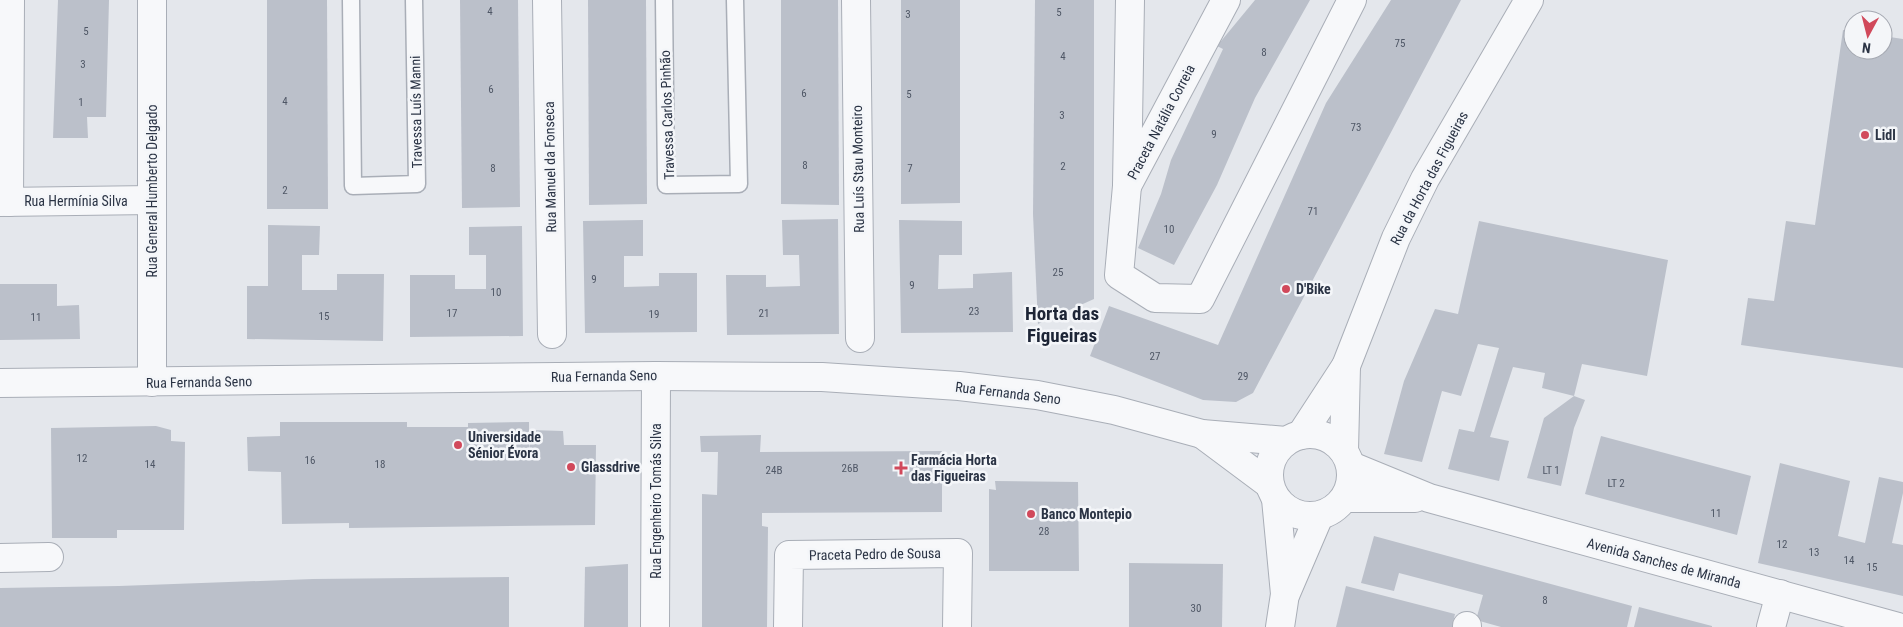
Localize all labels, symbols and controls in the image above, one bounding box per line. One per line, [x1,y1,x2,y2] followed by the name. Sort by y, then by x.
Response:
[487,5,493,18] house number: 4
[1056,6,1062,19] house number: 5
[905,8,911,21] house number: 3
[1843,10,1893,60] north arrow
[83,25,89,38] house number: 5
[1395,37,1405,50] house number: 75
[1861,39,1872,56] text: N
[1261,46,1267,59] house number: 8
[657,50,677,180] street label: Travessa Carlos Pinhão
[1060,50,1066,63] house number: 4
[407,56,425,168] street label: Travessa Luís Manni
[80,58,86,71] house number: 3
[1124,62,1198,182] street label: Praceta Natália Correia
[488,83,494,96] house number: 6
[801,87,807,100] house number: 6
[906,88,912,101] house number: 5
[282,95,288,108] house number: 4
[78,96,84,109] house number: 1
[541,101,559,233] street label: Rua Manuel da Fonseca
[144,104,160,278] street label: Rua General Humberto Delgado
[849,105,867,233] street label: Rua Luís Stau Monteiro
[1387,108,1471,248] street label: Rua da Horta das Figueiras
[1059,109,1065,122] house number: 3
[1351,121,1361,134] house number: 73
[1875,127,1896,143] place label: Lidl
[1211,128,1217,141] house number: 9
[1859,129,1871,141] marker: Lidl
[802,159,808,172] house number: 8
[1060,160,1066,173] house number: 2
[490,162,496,175] house number: 8
[907,162,913,175] house number: 7
[282,184,288,197] house number: 2
[24,193,128,209] street label: Rua Hermínia Silva
[1308,205,1318,218] house number: 71
[1164,223,1174,236] house number: 10
[1053,266,1063,279] house number: 25
[591,273,597,286] house number: 9
[909,279,915,292] house number: 9
[1296,281,1331,297] place label: D'Bike
[1280,283,1292,295] marker: D'Bike
[491,286,501,299] house number: 10
[1025,302,1099,347] district label: Horta das Figueiras
[969,305,979,318] house number: 23
[447,307,457,320] house number: 17
[759,307,769,320] house number: 21
[649,308,659,321] house number: 19
[319,310,329,323] house number: 15
[31,311,41,324] house number: 11
[1150,350,1160,363] house number: 27
[551,367,657,385] street label: Rua Fernanda Seno
[1238,370,1248,383] house number: 29
[146,373,252,391] street label: Rua Fernanda Seno
[954,379,1062,407] street label: Rua Fernanda Seno
[648,423,664,579] street label: Rua Engenheiro Tomás Silva
[468,429,541,461] place label: Universidade Sénior Évora
[452,439,464,451] marker: Universidade Sénior Évora
[77,452,87,465] house number: 12
[911,452,997,484] place label: Farmácia Horta das Figueiras
[305,454,315,467] house number: 16
[145,458,156,471] house number: 14
[375,458,385,471] house number: 18
[581,459,640,475] place label: Glassdrive
[565,461,577,473] marker: Glassdrive
[842,462,858,475] house number: 26B
[895,462,907,474] marker: Farmácia Horta das Figueiras
[766,464,782,477] house number: 24B
[1542,464,1560,477] house number: LT 1
[1607,477,1625,490] house number: LT 2
[1041,506,1132,522] place label: Banco Montepio
[1711,507,1721,520] house number: 11
[1025,508,1037,520] marker: Banco Montepio
[1039,525,1049,538] house number: 28
[1585,535,1743,591] street label: Avenida Sanches de Miranda
[1777,538,1787,551] house number: 12
[809,545,941,563] street label: Praceta Pedro de Sousa
[1809,546,1819,559] house number: 13
[1844,554,1855,567] house number: 14
[1867,561,1877,574] house number: 15
[1542,594,1548,607] house number: 8
[1191,602,1201,615] house number: 30

